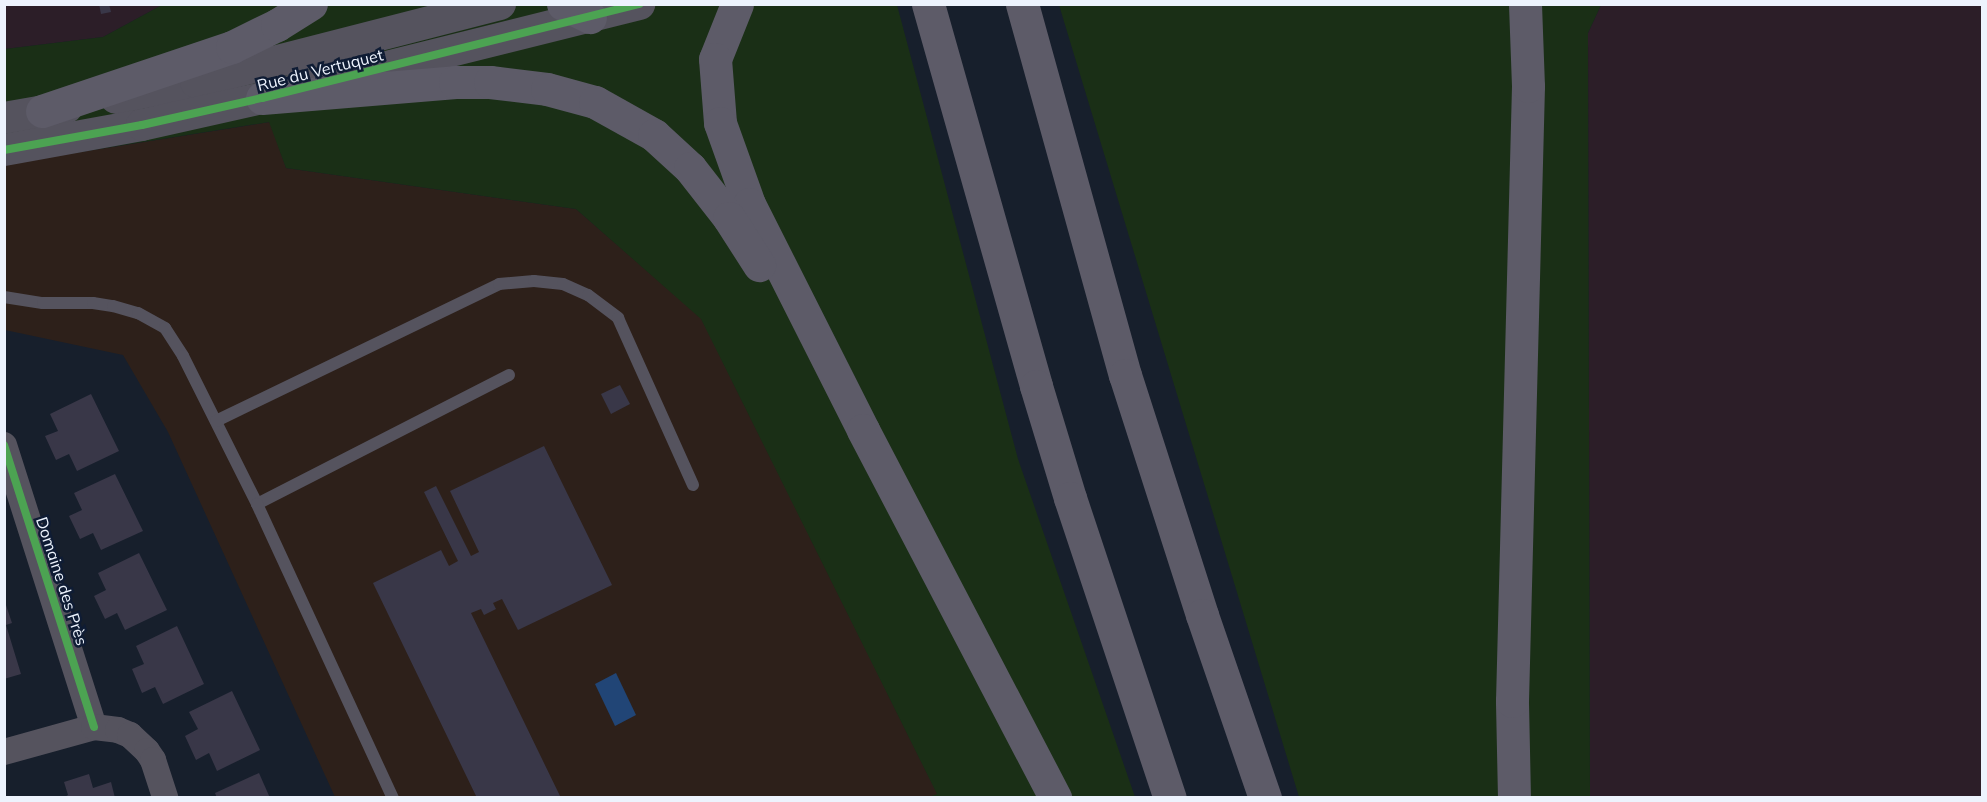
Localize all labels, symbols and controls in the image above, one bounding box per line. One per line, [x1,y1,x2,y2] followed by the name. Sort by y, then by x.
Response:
[255,45,385,95] street label: Rue du Vertuquet
[32,514,92,648] street label: Domaine des Près

